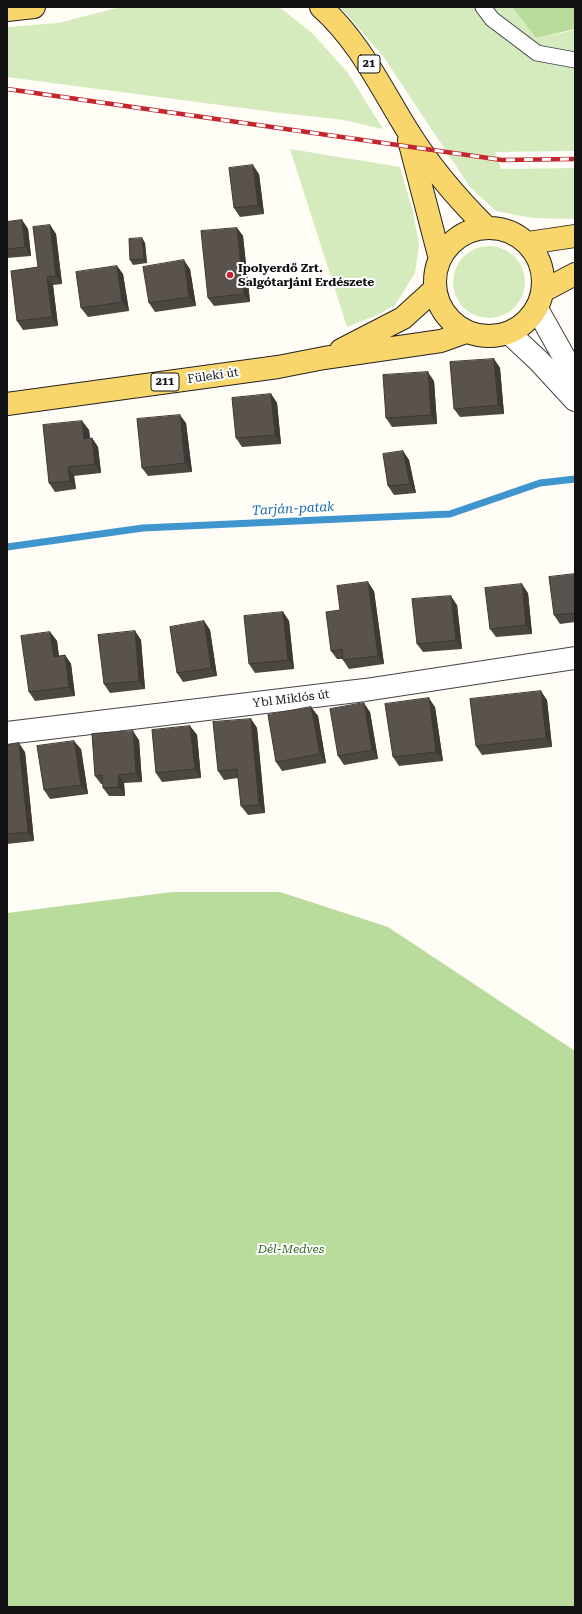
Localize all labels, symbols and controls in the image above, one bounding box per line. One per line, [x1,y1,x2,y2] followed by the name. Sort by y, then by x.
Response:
[358,55,380,73] road number: 21
[238,261,374,289] place label: Ipolyerdő Zrt. Salgótarjáni Erdészete
[225,270,235,280] marker: Ipolyerdő Zrt. Salgótarjáni Erdészete
[187,365,239,387] street label: Füleki út
[151,373,179,391] road number: 211
[251,499,335,519] water label: Tarján-patak
[252,687,330,711] street label: Ybl Miklós út
[258,1242,324,1256] park label: Dél-Medves

